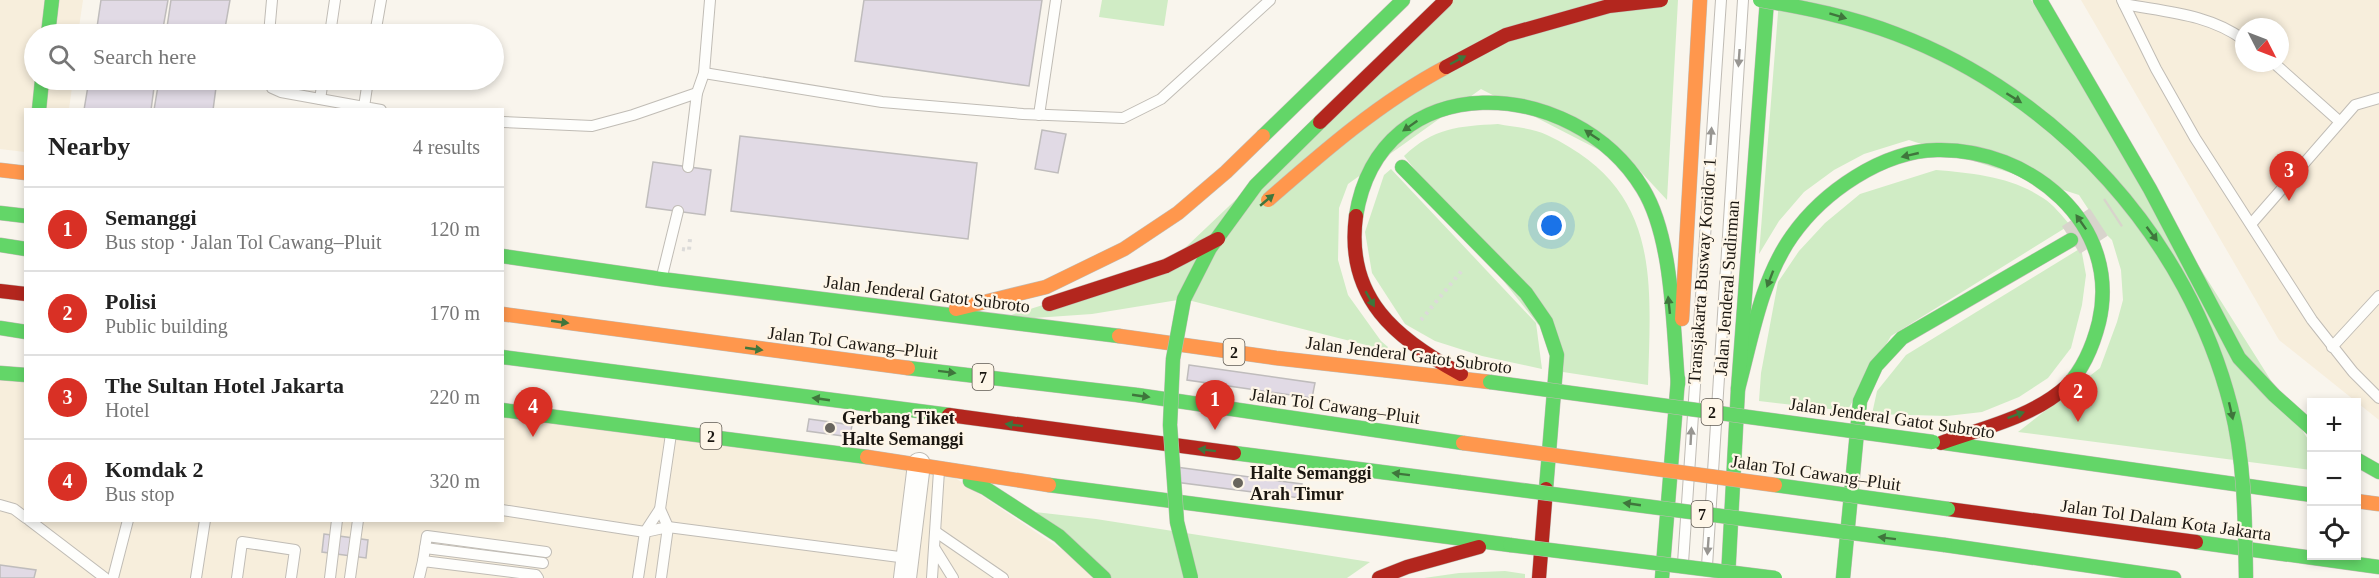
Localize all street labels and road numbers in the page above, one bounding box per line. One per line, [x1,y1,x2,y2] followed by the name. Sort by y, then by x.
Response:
[1684,157,1720,385] street label: Transjakarta Busway Koridor 1
[1711,200,1743,376] street label: Jalan Jenderal Sudirman
[823,271,1031,317] street label: Jalan Jenderal Gatot Subroto
[767,323,939,363] street label: Jalan Tol Cawang–Pluit
[1305,332,1513,378] street label: Jalan Jenderal Gatot Subroto
[1224,339,1244,365] road number: 2
[972,364,994,390] road number: 7
[1249,384,1421,428] street label: Jalan Tol Cawang–Pluit
[1788,394,1996,442] street label: Jalan Jenderal Gatot Subroto
[1702,399,1722,425] road number: 2
[700,423,722,449] road number: 2
[1730,451,1902,495] street label: Jalan Tol Cawang–Pluit
[2059,495,2273,545] street label: Jalan Tol Dalam Kota Jakarta
[1692,501,1712,527] road number: 7

